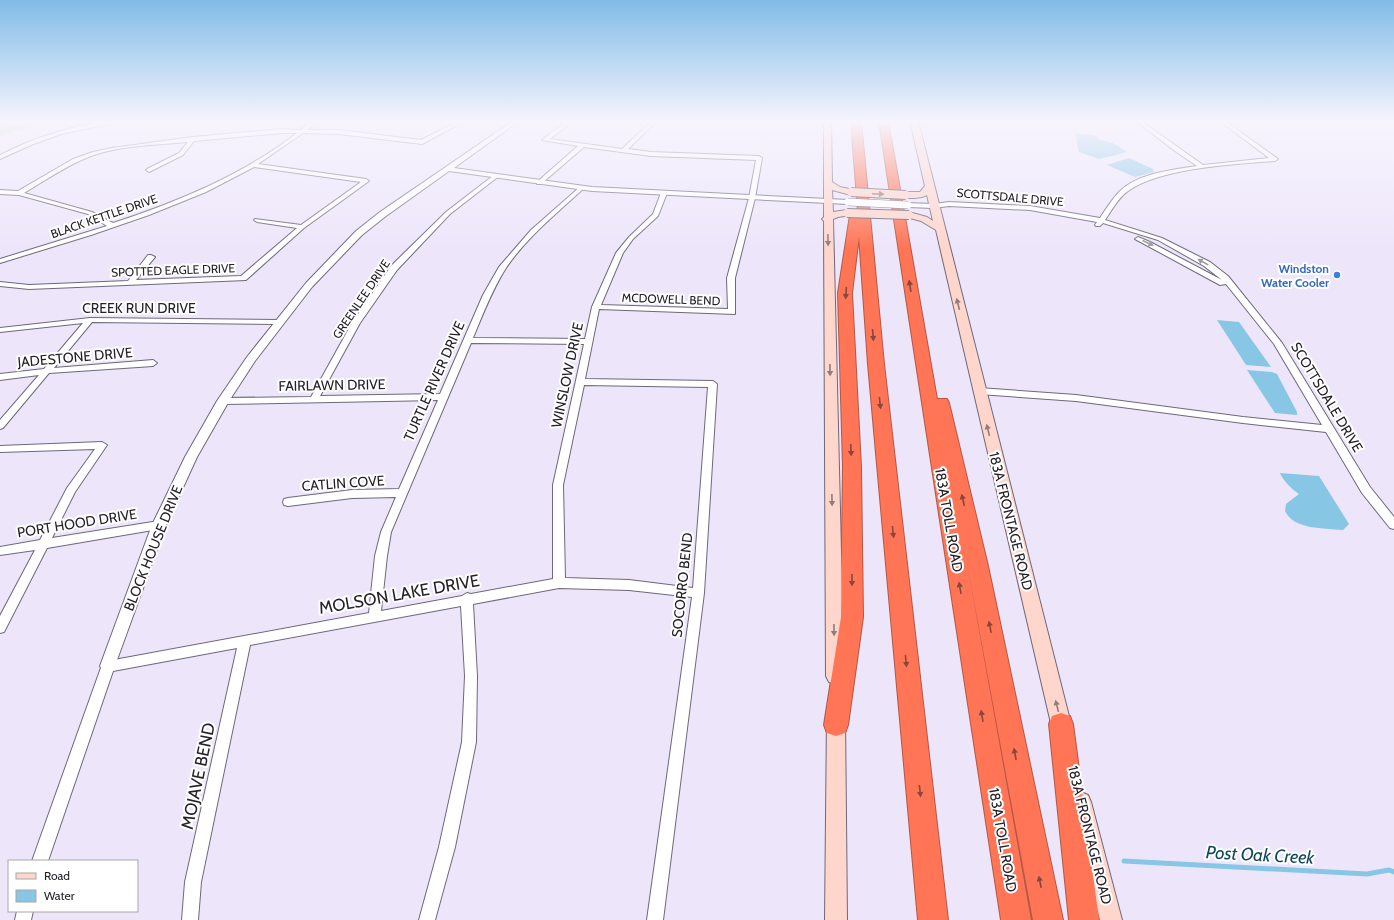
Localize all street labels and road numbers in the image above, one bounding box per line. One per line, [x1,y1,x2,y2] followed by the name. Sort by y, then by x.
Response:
[956,185,1064,209] street label: SCOTTSDALE DRIVE
[49,191,160,241] street label: BLACK KETTLE DRIVE
[329,256,393,341] street label: GREENLEE DRIVE
[111,260,236,280] street label: SPOTTED EAGLE DRIVE
[621,290,721,308] street label: MCDOWELL BEND
[82,299,196,317] street label: CREEK RUN DRIVE
[399,318,469,444] street label: TURTLE RIVER DRIVE
[547,321,587,429] street label: WINSLOW DRIVE
[1287,339,1367,455] street label: SCOTTSDALE DRIVE
[16,343,134,371] street label: JADESTONE DRIVE
[278,375,386,395] street label: FAIRLAWN DRIVE
[985,450,1037,592] street label: 183A FRONTAGE ROAD
[931,467,967,573] street label: 183A TOLL ROAD
[301,471,385,495] street label: CATLIN COVE
[120,482,187,613] street label: BLOCK HOUSE DRIVE
[16,505,138,541] street label: PORT HOOD DRIVE
[668,532,696,638] street label: SOCORRO BEND
[317,570,481,618] street label: MOLSON LAKE DRIVE
[177,721,219,831] street label: MOJAVE BEND
[1064,764,1116,906] street label: 183A FRONTAGE ROAD
[985,787,1021,893] street label: 183A TOLL ROAD

